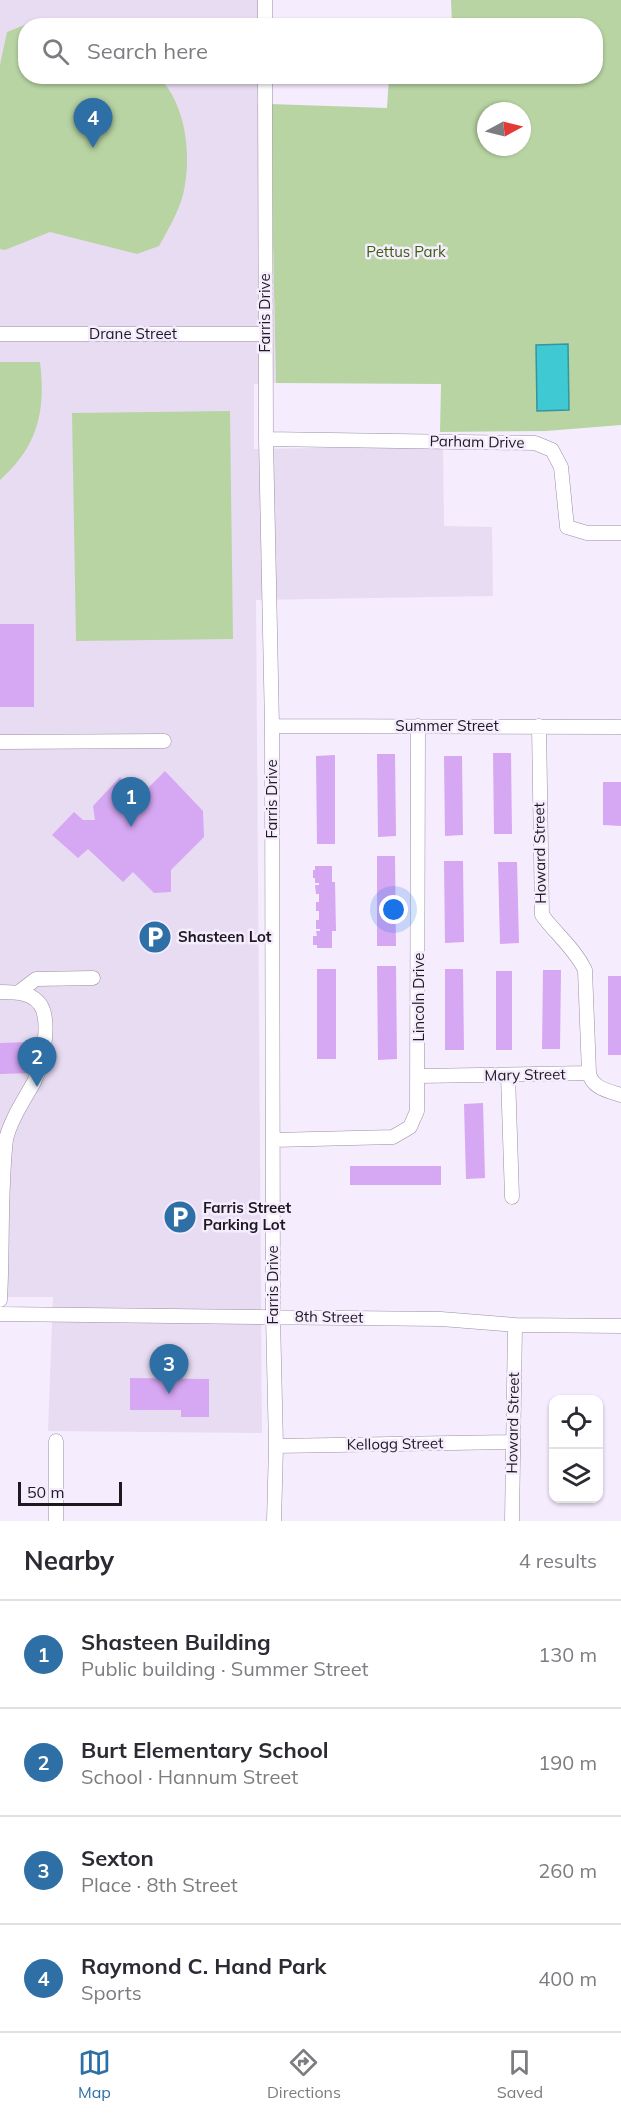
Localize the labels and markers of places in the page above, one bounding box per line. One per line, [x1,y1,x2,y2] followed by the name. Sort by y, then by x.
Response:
[74,98,112,148] pin: 4
[112,778,150,827] pin: 1
[137,919,173,955] parking icon: Shasteen Lot
[178,927,272,946] place label: Shasteen Lot
[18,1038,57,1087] pin: 2
[203,1198,291,1234] place label: Farris Street Parking Lot
[162,1199,198,1235] parking icon: Farris Street Parking Lot
[150,1344,188,1394] pin: 3

